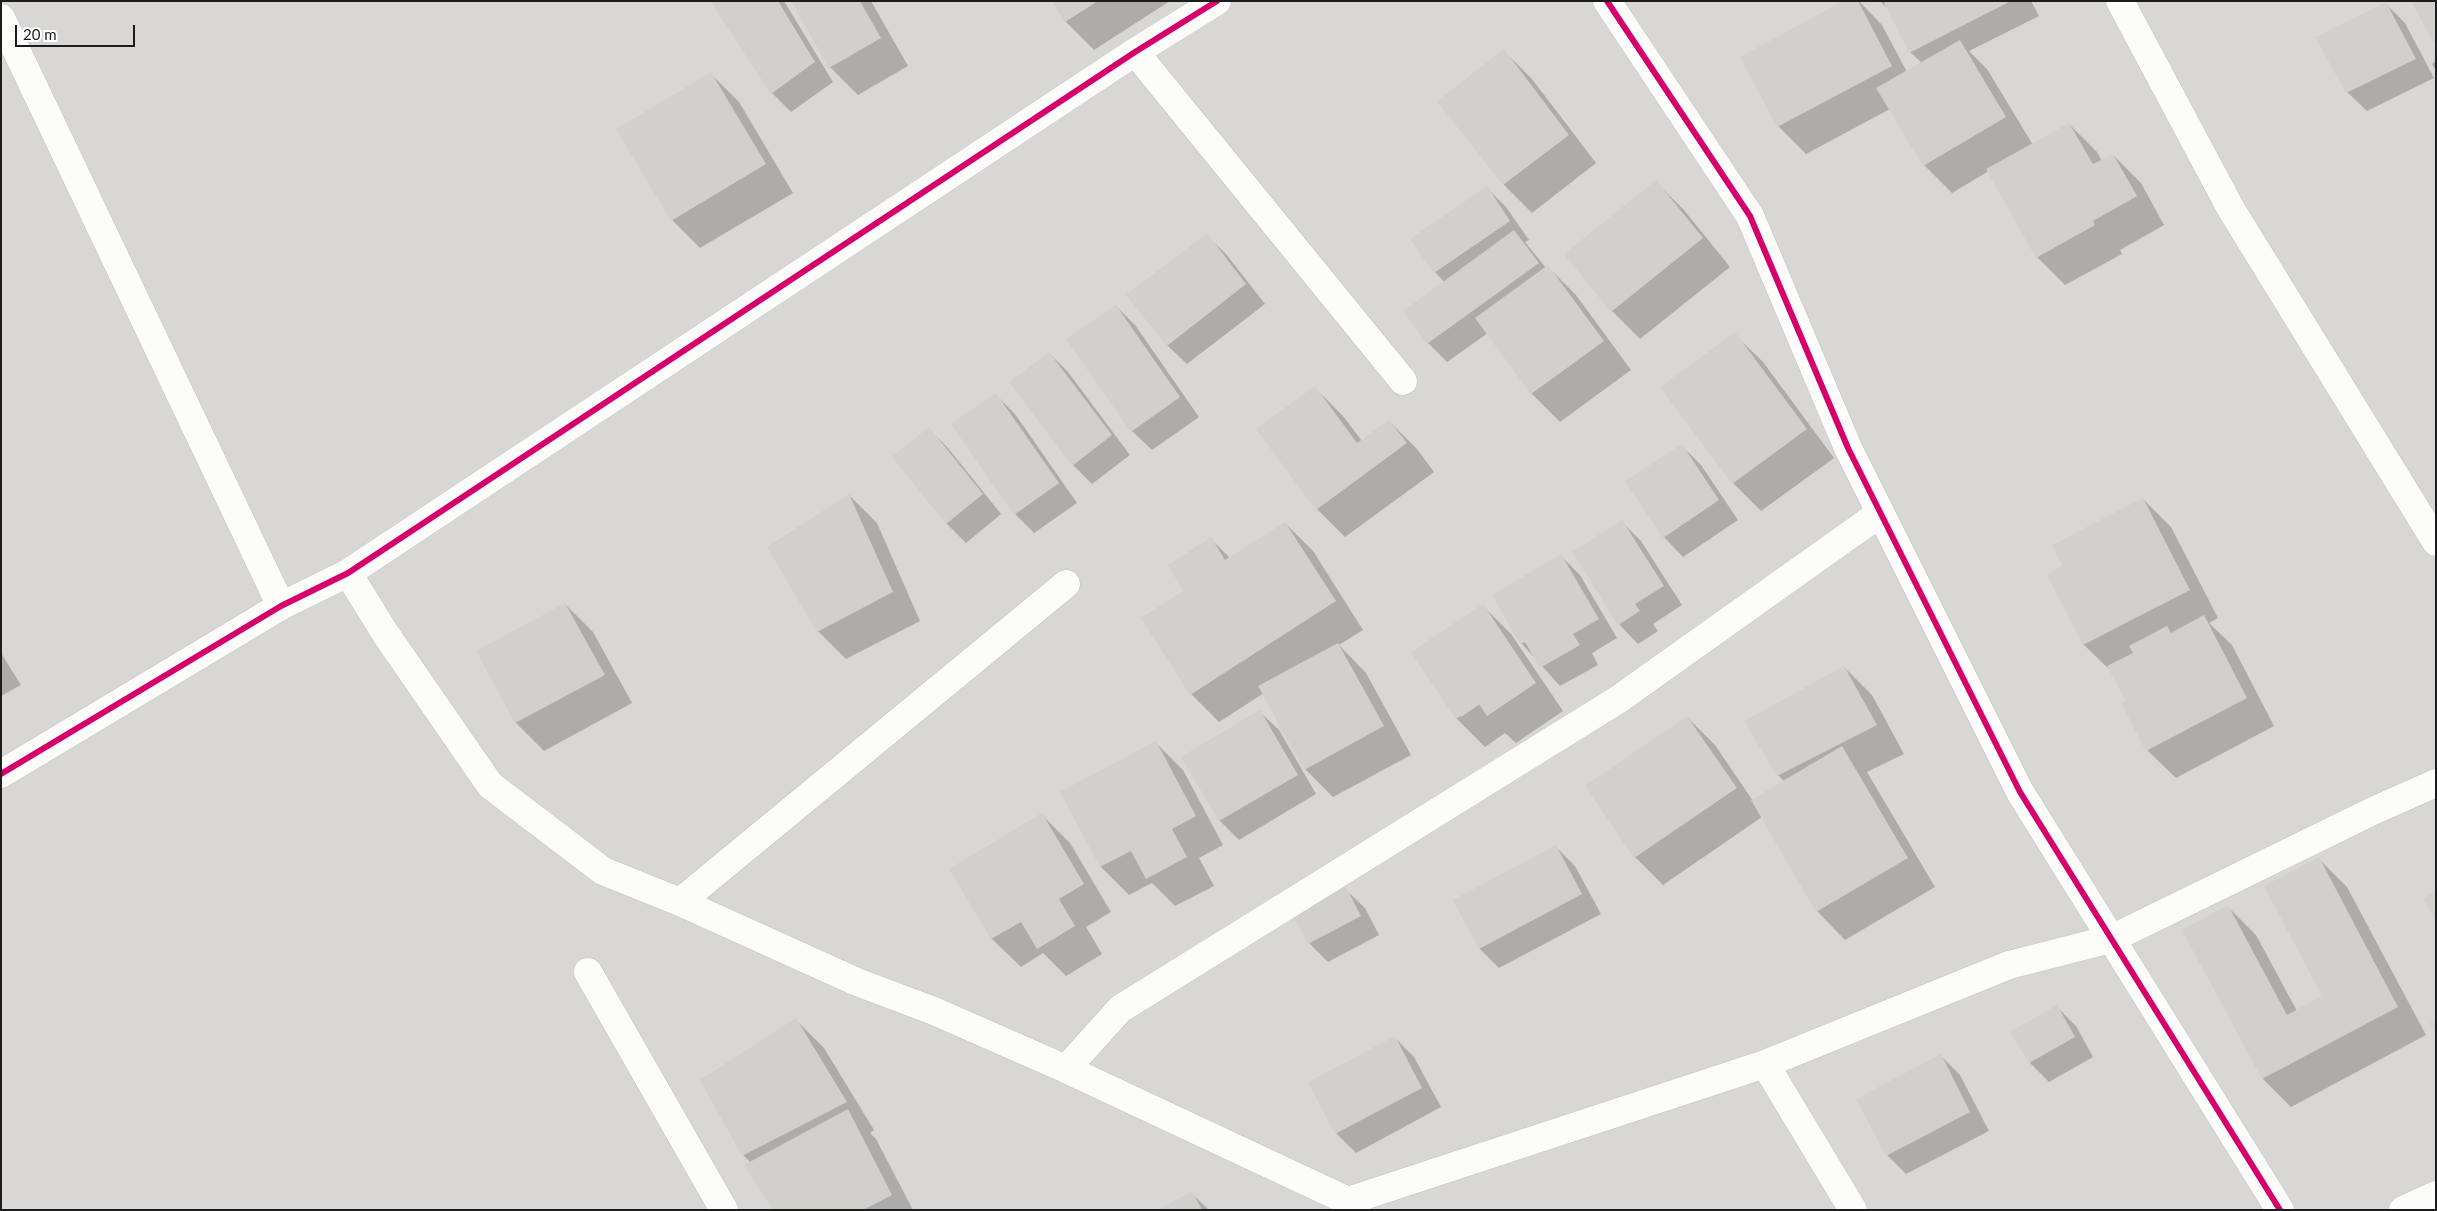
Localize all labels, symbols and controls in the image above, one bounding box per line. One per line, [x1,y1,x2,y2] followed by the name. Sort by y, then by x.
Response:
[18,15,138,47] scale bar
[23,25,57,43] text: 20 m

